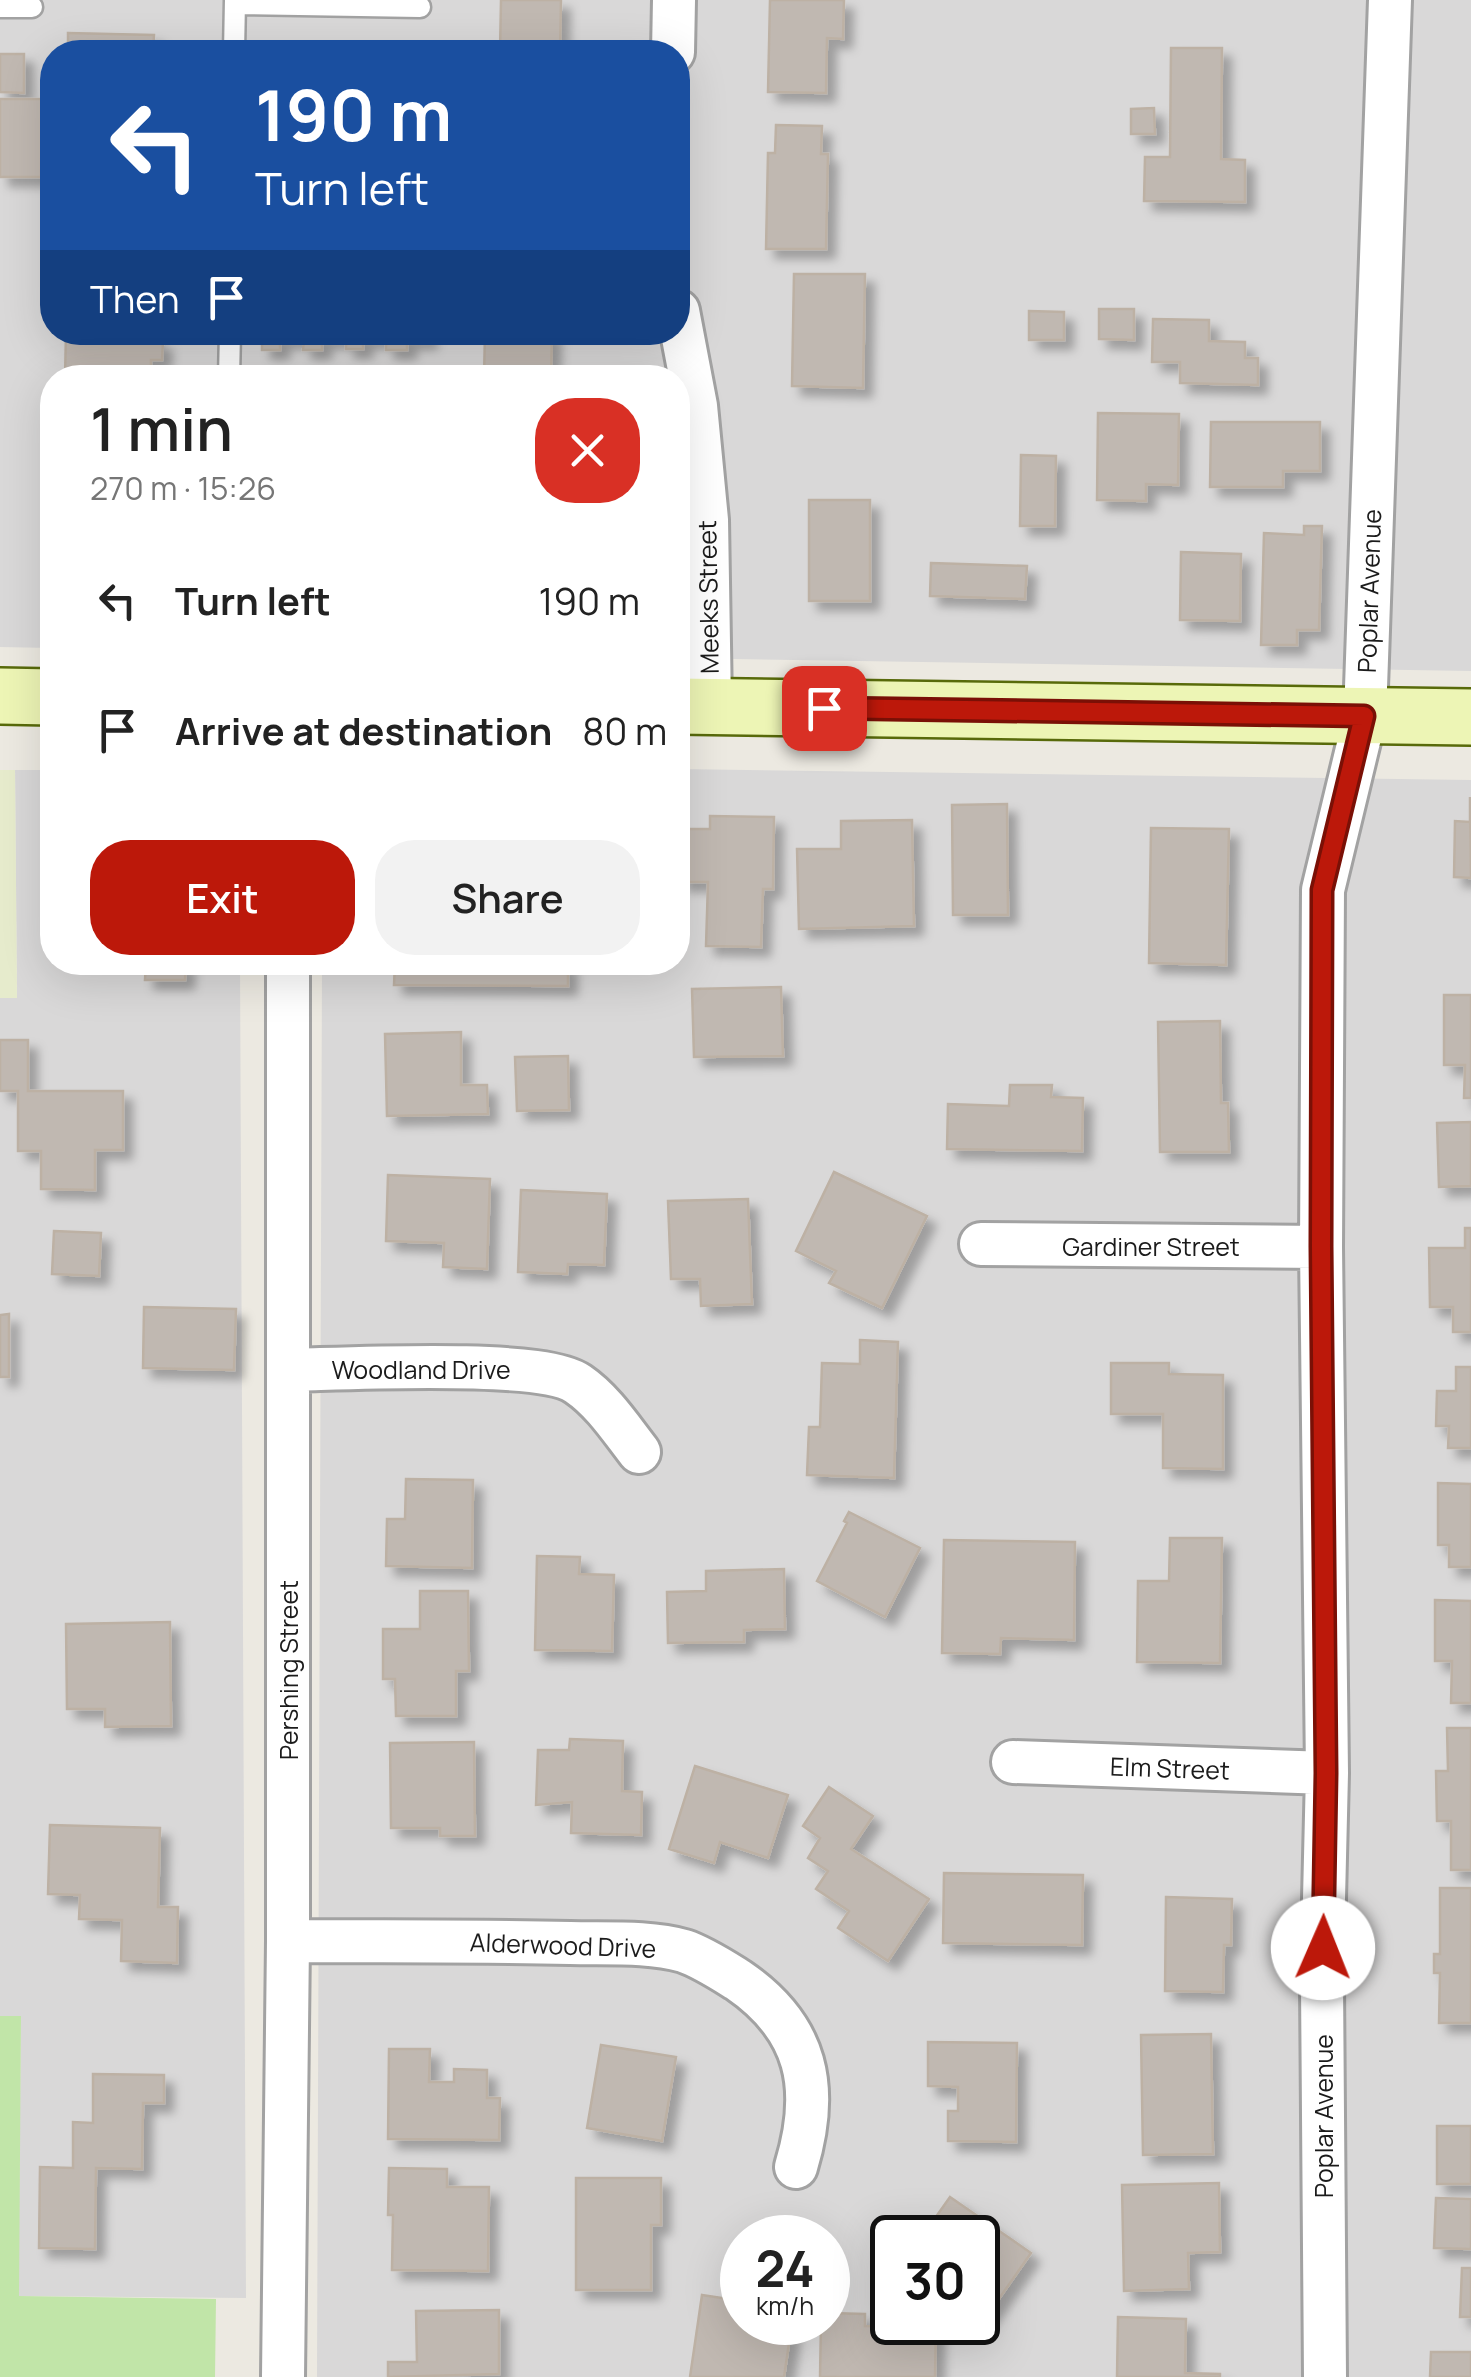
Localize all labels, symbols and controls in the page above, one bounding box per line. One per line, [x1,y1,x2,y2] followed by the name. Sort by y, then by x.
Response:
[255,66,452,162] text: 190 m
[90,80,220,210] icon: left
[255,157,429,219] text: Turn left
[199,270,254,325] icon: arrive
[90,272,179,324] text: Then
[90,387,233,469] text: 1 min
[535,398,640,503] button: close
[90,466,276,510] text: 270 m · 15:26
[1349,508,1389,674] street label: Poplar Avenue
[689,520,727,674] street label: Meeks Street
[90,573,145,628] icon: left
[175,574,331,626] text: Turn left
[539,574,640,626] text: 190 m
[782,666,867,751] pin
[797,681,852,736] icon: arrive
[90,703,145,758] icon: arrive
[175,704,552,756] text: Arrive at destination
[582,704,667,756] text: 80 m
[90,840,355,955] button: Exit
[375,840,640,955] button: Share
[1062,1229,1240,1264] street label: Gardiner Street
[331,1352,511,1387] street label: Woodland Drive
[271,1580,306,1760] street label: Pershing Street
[1110,1748,1230,1788] street label: Elm Street
[1271,1896,1375,2000] position arrow
[469,1924,657,1966] street label: Alderwood Drive
[1306,2034,1341,2198] street label: Poplar Avenue
[870,2215,1000,2345] speed limit sign: 30
[755,2234,815,2302] text: 24
[756,2288,814,2323] text: km/h

